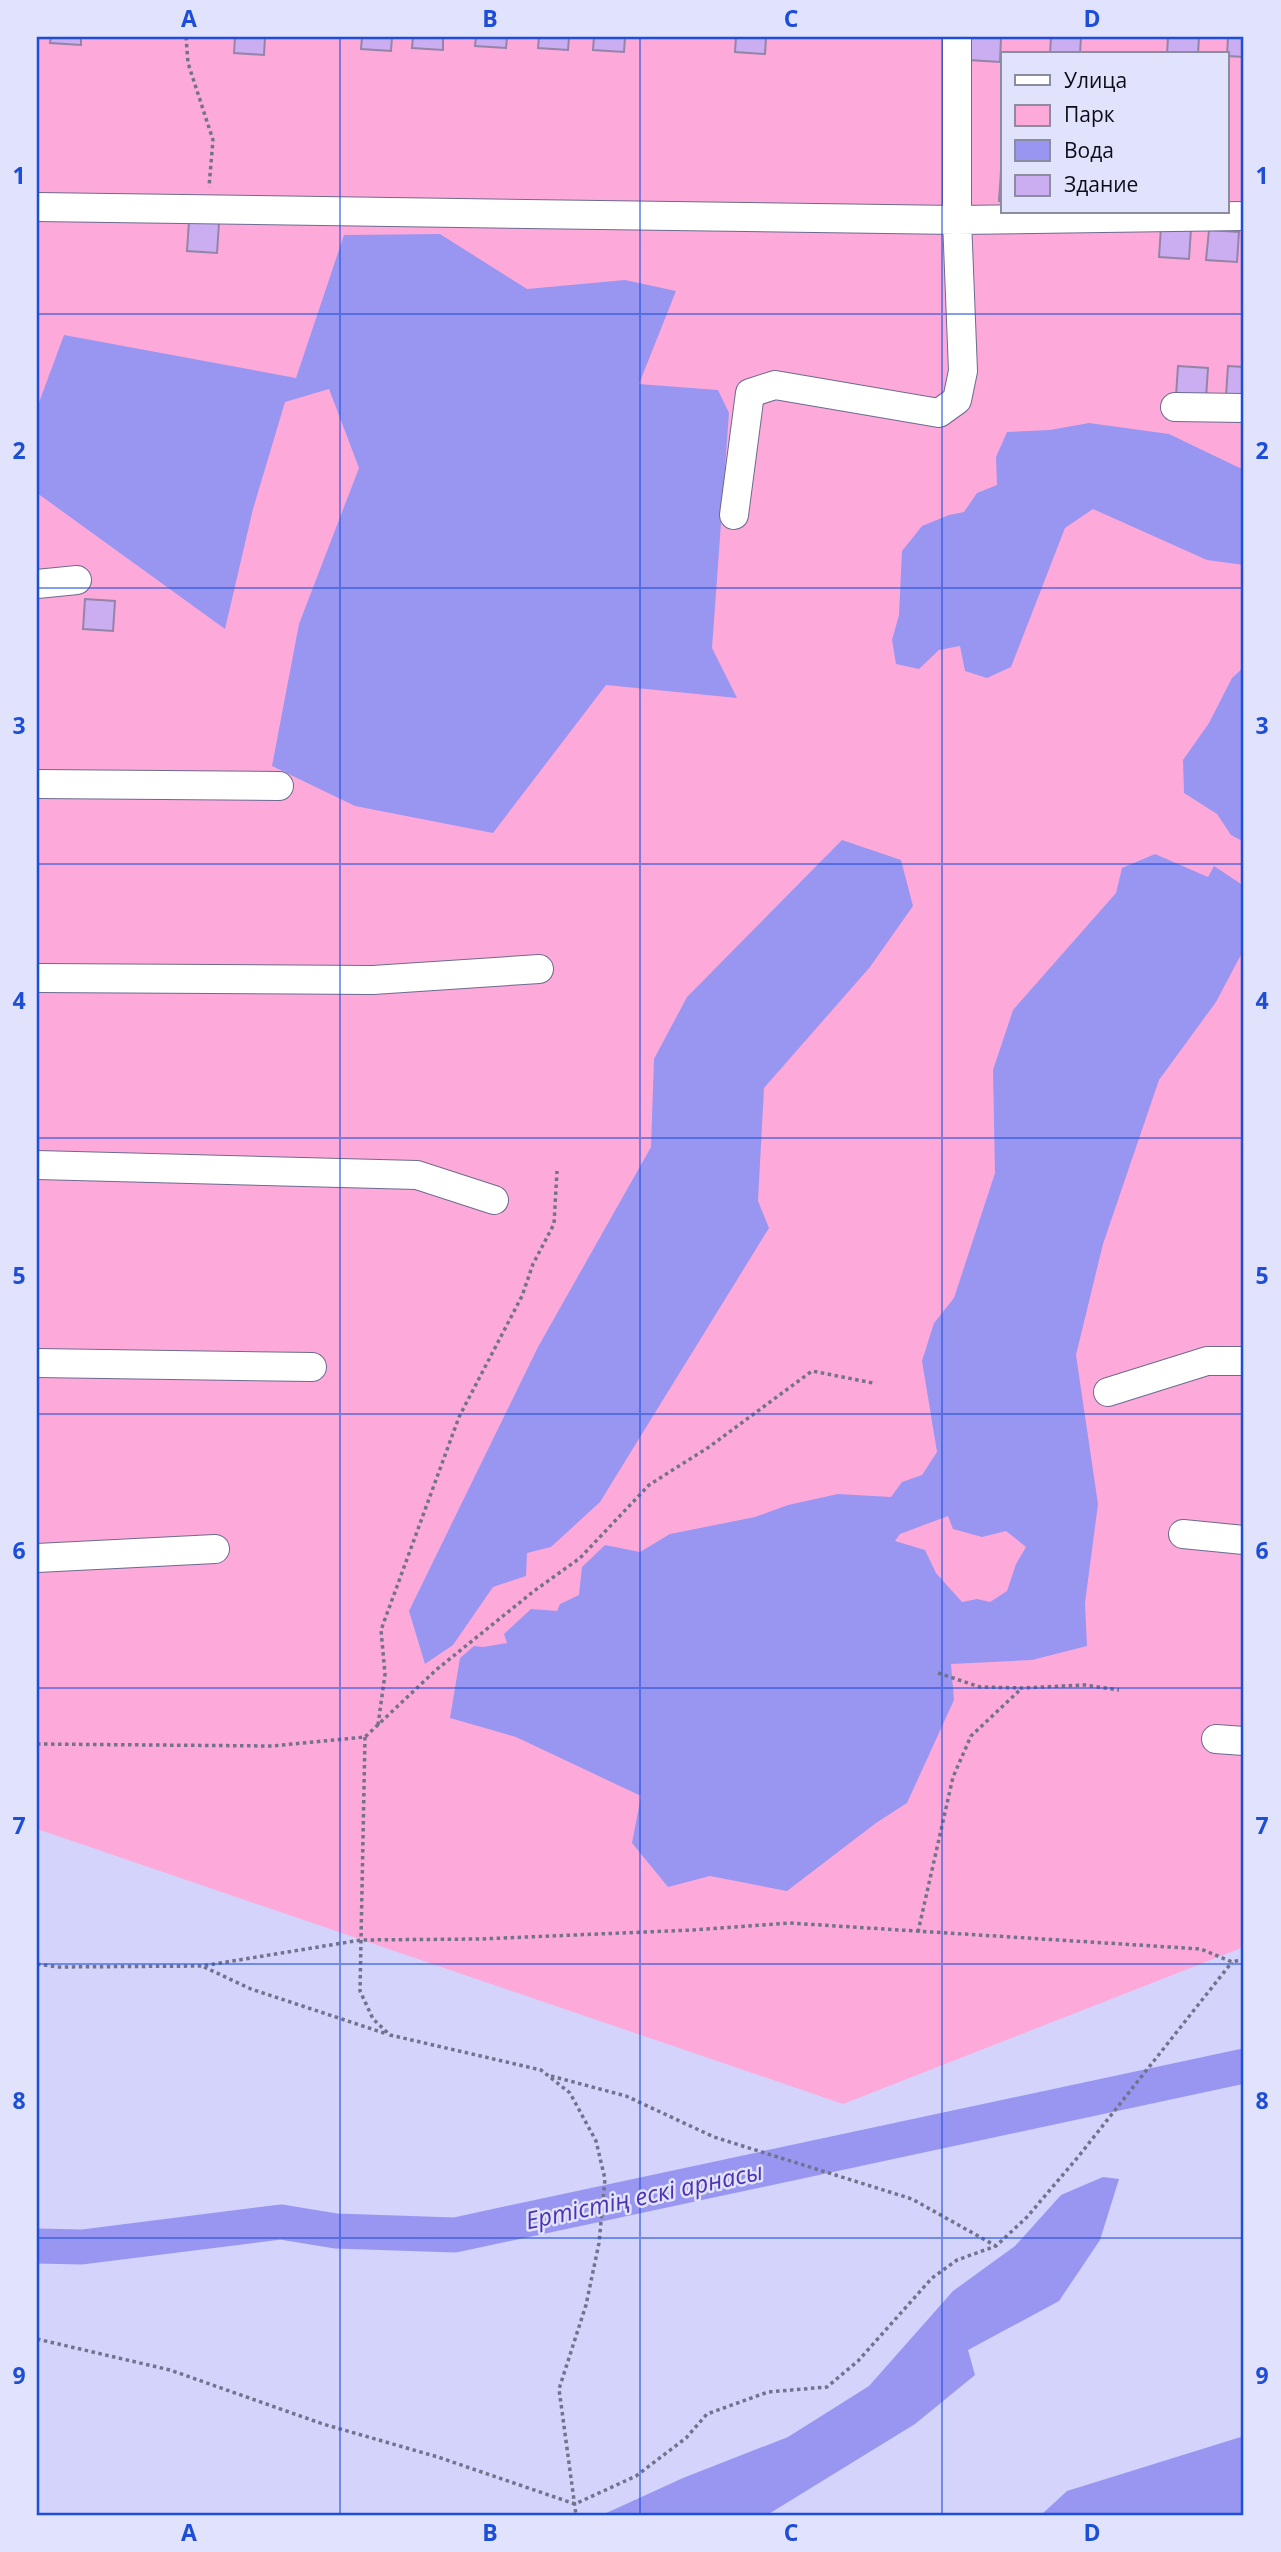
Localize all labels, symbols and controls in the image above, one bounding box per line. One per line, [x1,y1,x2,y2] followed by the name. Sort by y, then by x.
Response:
[181,2,197,34] text: A
[482,2,498,34] text: B
[784,2,798,34] text: C
[1083,2,1101,34] text: D
[1001,52,1228,214] legend
[1064,66,1127,94] text: Улица
[1064,100,1115,128] text: Парк
[1064,136,1114,164] text: Вода
[12,159,26,191] text: 1
[1255,159,1269,191] text: 1
[1064,170,1138,198] text: Здание
[12,434,26,466] text: 2
[1255,434,1269,466] text: 2
[12,709,26,741] text: 3
[1255,709,1269,741] text: 3
[12,984,26,1016] text: 4
[1255,984,1269,1016] text: 4
[12,1259,26,1291] text: 5
[1255,1259,1269,1291] text: 5
[12,1534,26,1566] text: 6
[1255,1534,1269,1566] text: 6
[12,1809,26,1841] text: 7
[1255,1809,1269,1841] text: 7
[12,2084,26,2116] text: 8
[1255,2084,1269,2116] text: 8
[522,2154,766,2236] water label: Ертістің ескі арнасы
[12,2359,26,2391] text: 9
[1255,2359,1269,2391] text: 9
[181,2516,197,2548] text: A
[482,2516,498,2548] text: B
[784,2516,798,2548] text: C
[1083,2516,1101,2548] text: D

